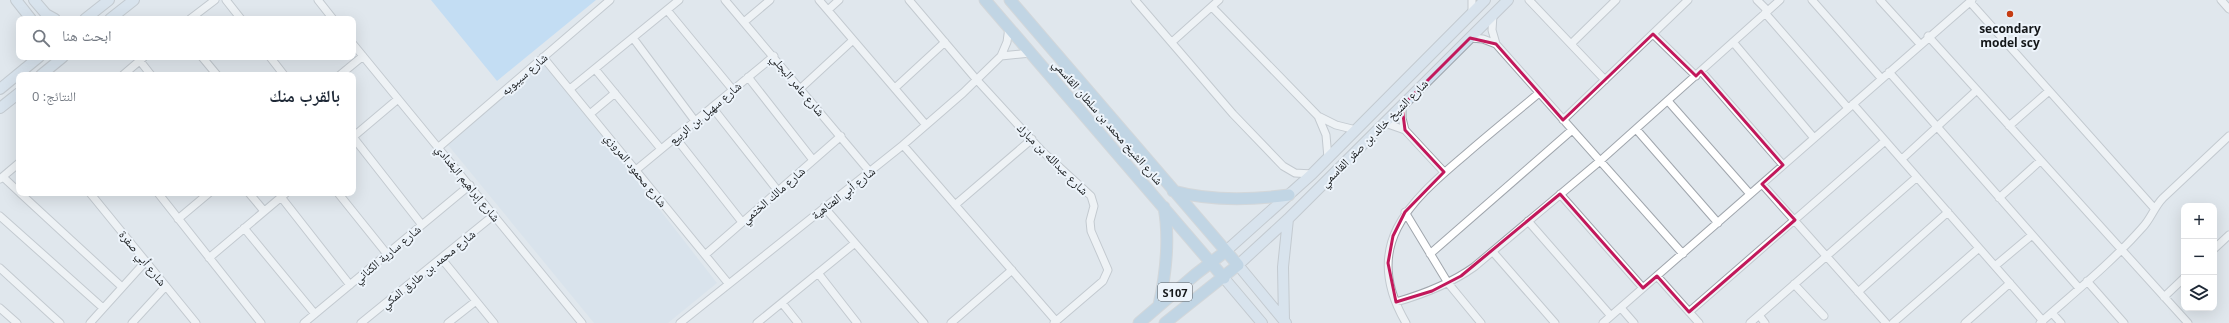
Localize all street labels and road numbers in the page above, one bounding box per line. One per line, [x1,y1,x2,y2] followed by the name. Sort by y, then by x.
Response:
[497,49,551,99] street label: شارع سيبويه
[765,50,829,121] street label: شارع عامر البجلي
[1047,56,1167,190] street label: شارع الشيخ محمد بن سلطان القاسمي
[1316,75,1433,192] street label: شارع الشيخ خالد بن صقر القاسمي
[665,78,745,148] street label: شارع سهيل بن الربيع
[1013,119,1093,199] street label: شارع عبدالله بن مبارك
[599,129,671,212] street label: شارع محمود المروزي
[430,141,504,226] street label: شارع إبراهيم البغدادي
[737,162,810,229] street label: شارع مالك الخثمي
[807,163,880,225] street label: شارع أبي العتاهية
[350,221,426,289] street label: شارع سارية الكناني
[377,225,480,314] street label: شارع محمد بن طارق المكي
[114,227,171,291] street label: شارع أبي صفرة
[1158,283,1192,301] road number: S107

